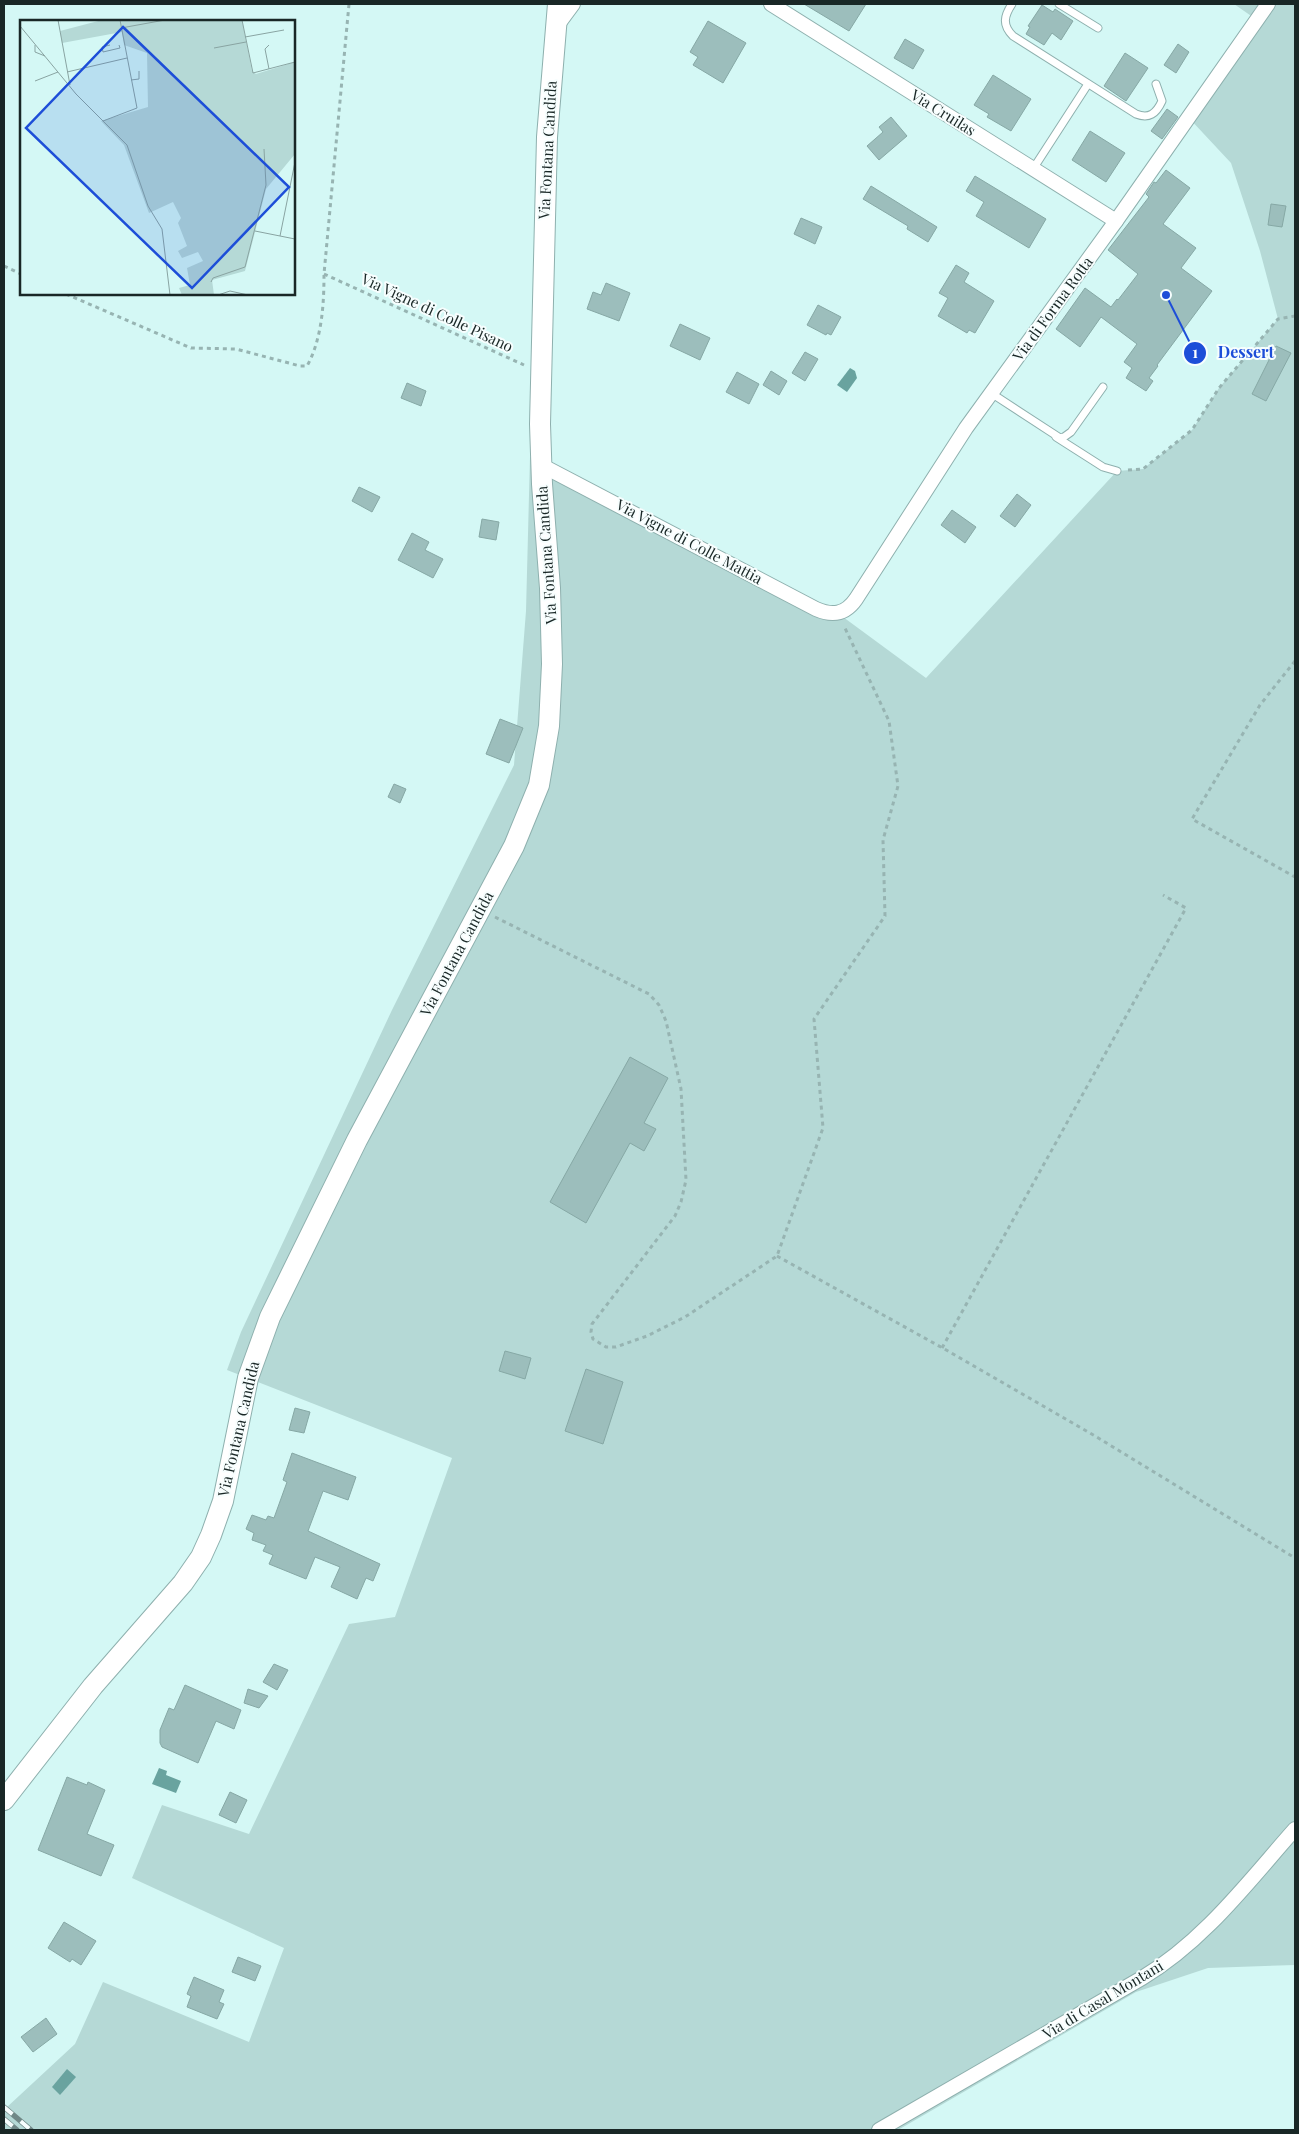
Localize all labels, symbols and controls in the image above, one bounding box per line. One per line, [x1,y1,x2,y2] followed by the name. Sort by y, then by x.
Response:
[20,20,295,295] inset map
[533,80,561,221] street label: Via Fontana Candida
[906,84,980,140] street label: Via Cruilas
[1007,252,1097,365] street label: Via di Forma Rotta
[357,268,516,356] street label: Via Vigne di Colle Pisano
[1183,337,1284,368] callout: Dessert
[1218,341,1275,362] text: Dessert
[1192,342,1198,362] text: 1
[531,485,561,626] street label: Via Fontana Candida
[612,494,767,588] street label: Via Vigne di Colle Mattia
[414,887,498,1020] street label: Via Fontana Candida
[212,1358,263,1500] street label: Via Fontana Candida
[1038,1955,1167,2044] street label: Via di Casal Montani

